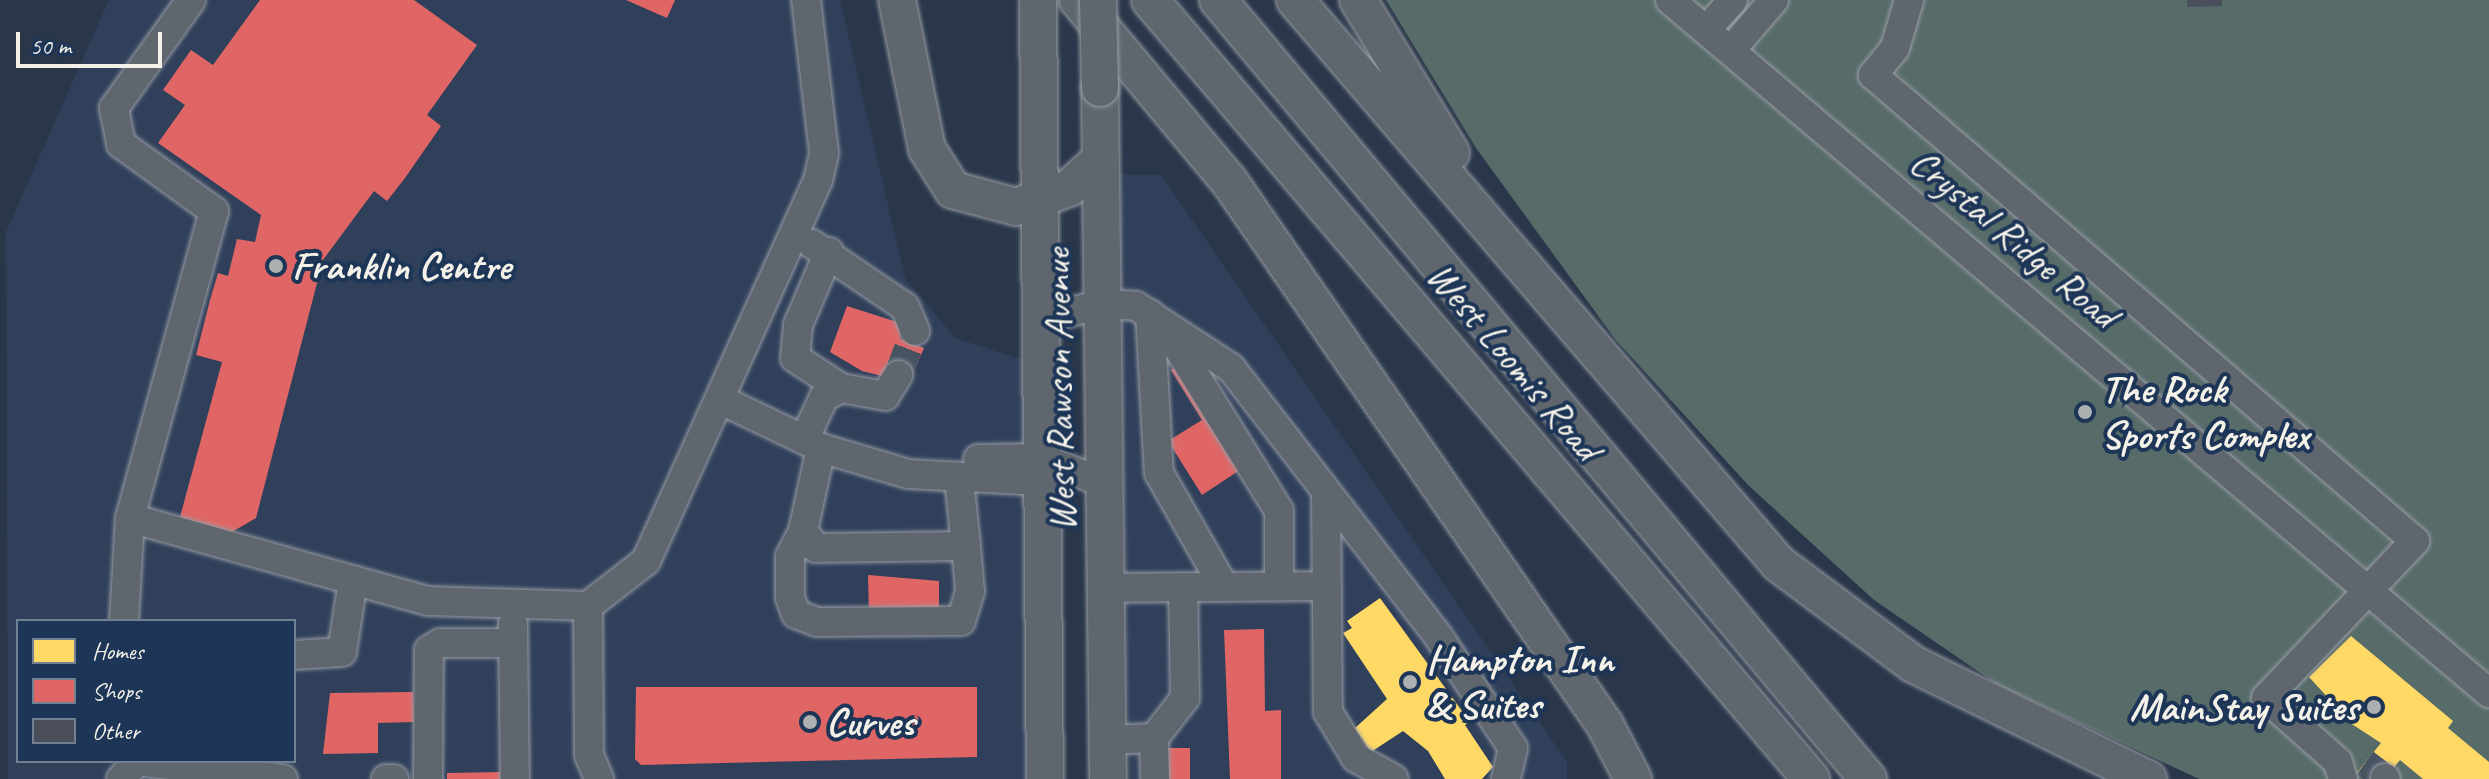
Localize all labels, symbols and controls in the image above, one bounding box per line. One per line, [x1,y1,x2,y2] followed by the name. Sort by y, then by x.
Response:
[20,16,166,66] scale bar
[30,31,71,61] text: 50 m
[1900,137,2128,339] street label: Crystal Ridge Road
[292,242,510,290] place label: Franklin Centre
[1033,247,1085,533] street label: West Rawson Avenue
[1417,252,1611,470] street label: West Loomis Road
[267,257,285,275] marker: Franklin Centre
[2101,365,2307,459] place label: The Rock Sports Complex
[2076,403,2094,421] marker: The Rock Sports Complex
[16,619,296,763] legend
[1426,635,1613,729] place label: Hampton Inn & Suites
[92,636,143,666] text: Homes
[1401,673,1419,691] marker: Hampton Inn & Suites
[92,676,141,706] text: Shops
[2129,683,2358,731] place label: MainStay Suites
[826,698,914,746] place label: Curves
[2365,698,2383,716] marker: MainStay Suites
[801,713,819,731] marker: Curves
[92,716,140,746] text: Other

